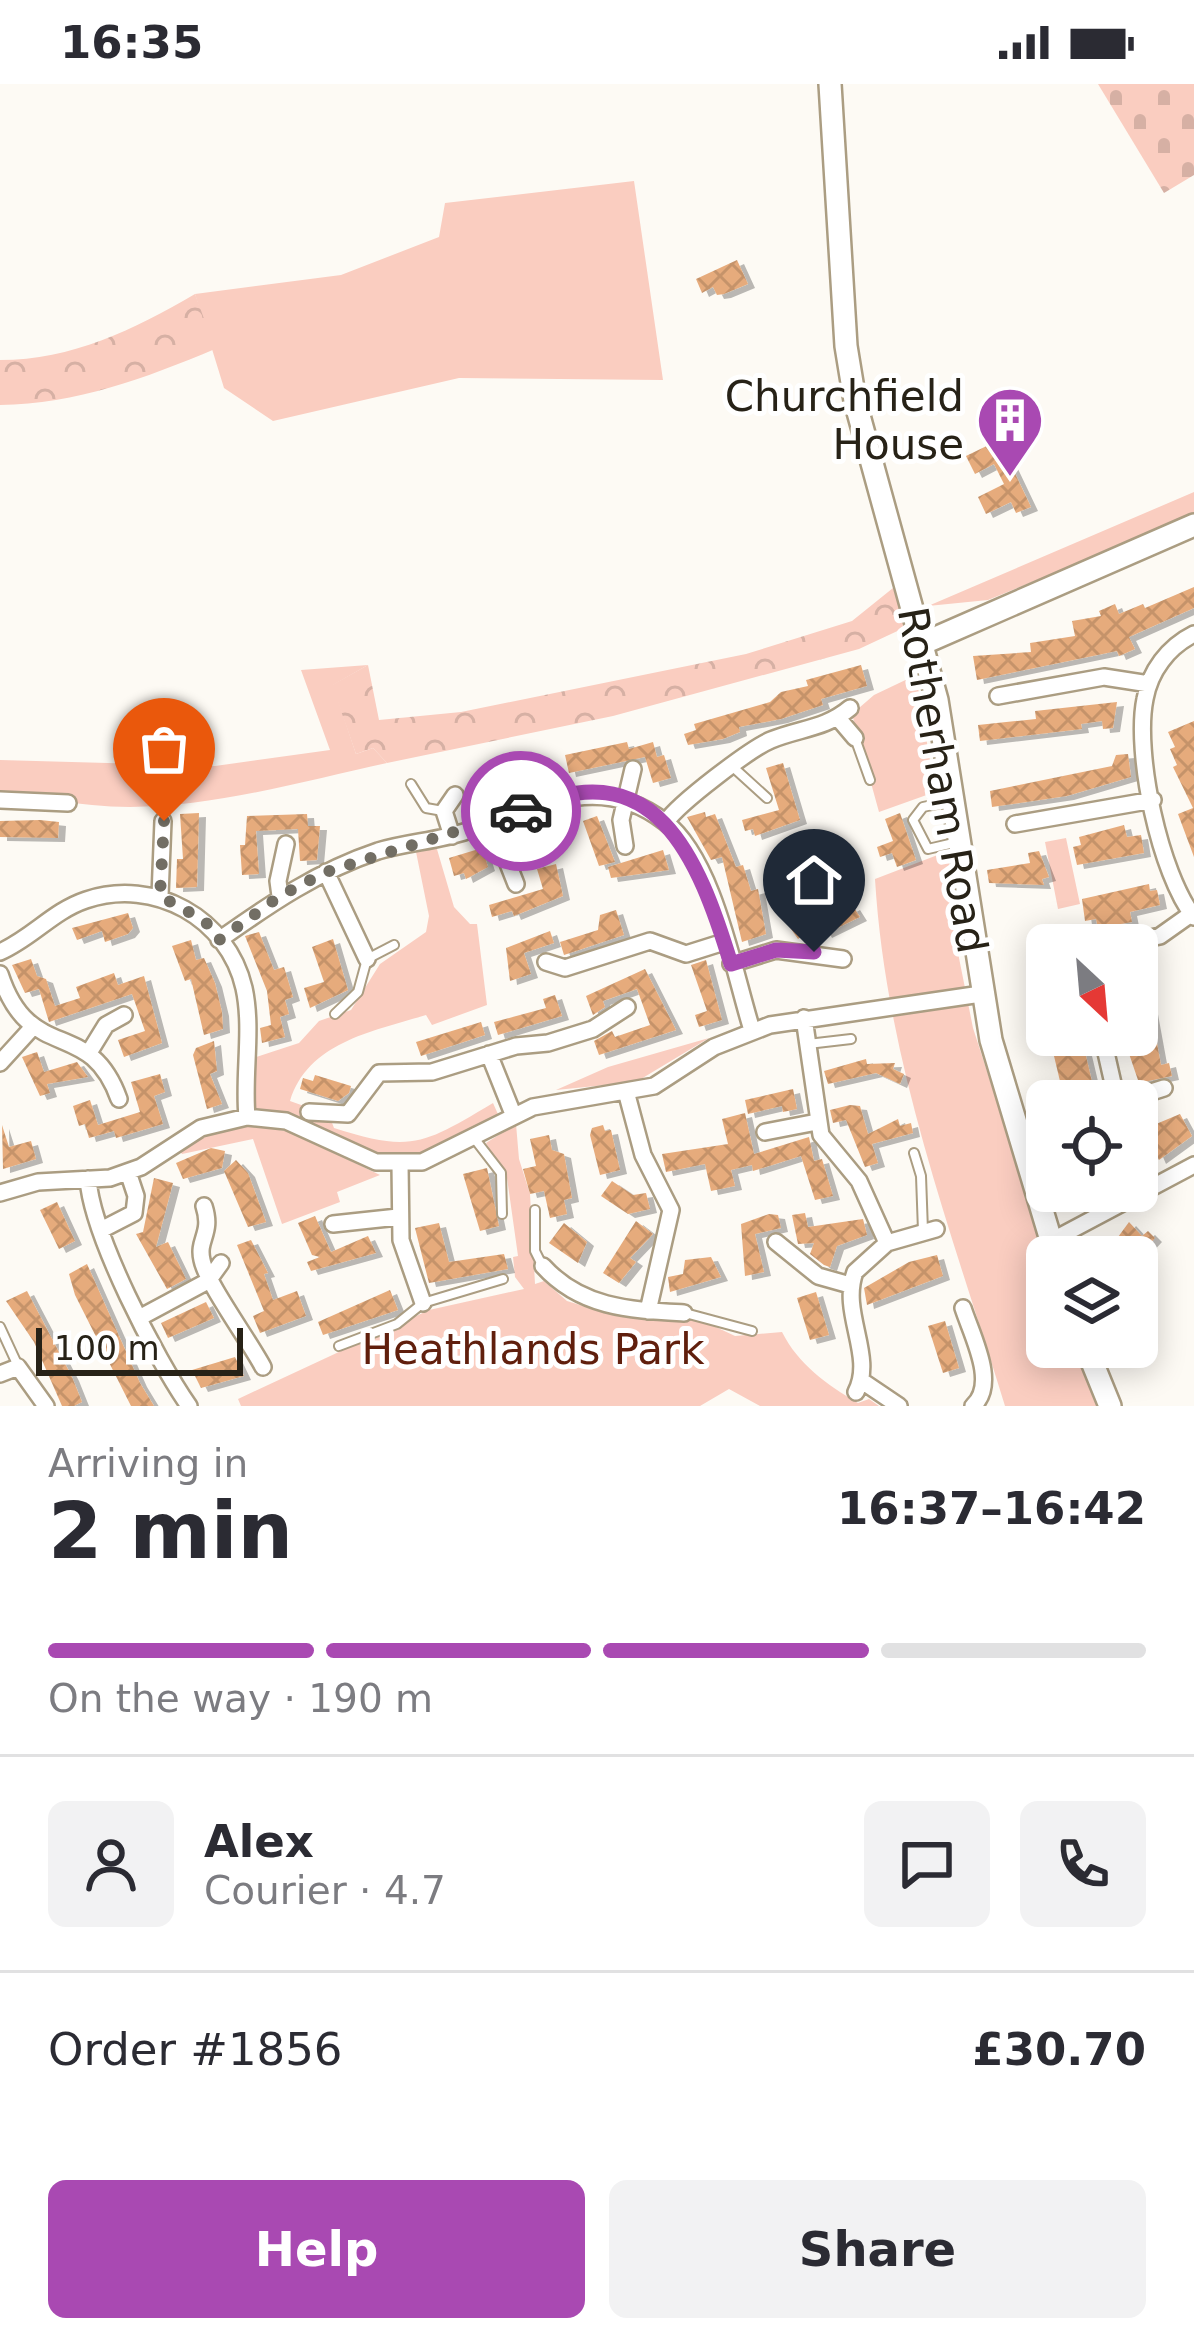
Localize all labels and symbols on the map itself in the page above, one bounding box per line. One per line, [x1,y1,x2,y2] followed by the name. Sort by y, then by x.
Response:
[725,372,964,469] place label: Churchfield House
[975,385,1045,479] building icon: Churchfield House
[888,603,997,957] street label: Rotherham Road
[113,698,215,821] pin
[461,751,581,871] courier
[763,829,865,952] pin
[1026,924,1158,1056] north arrow
[36,1322,243,1375] scale bar
[362,1325,705,1374] park label: Heathlands Park

